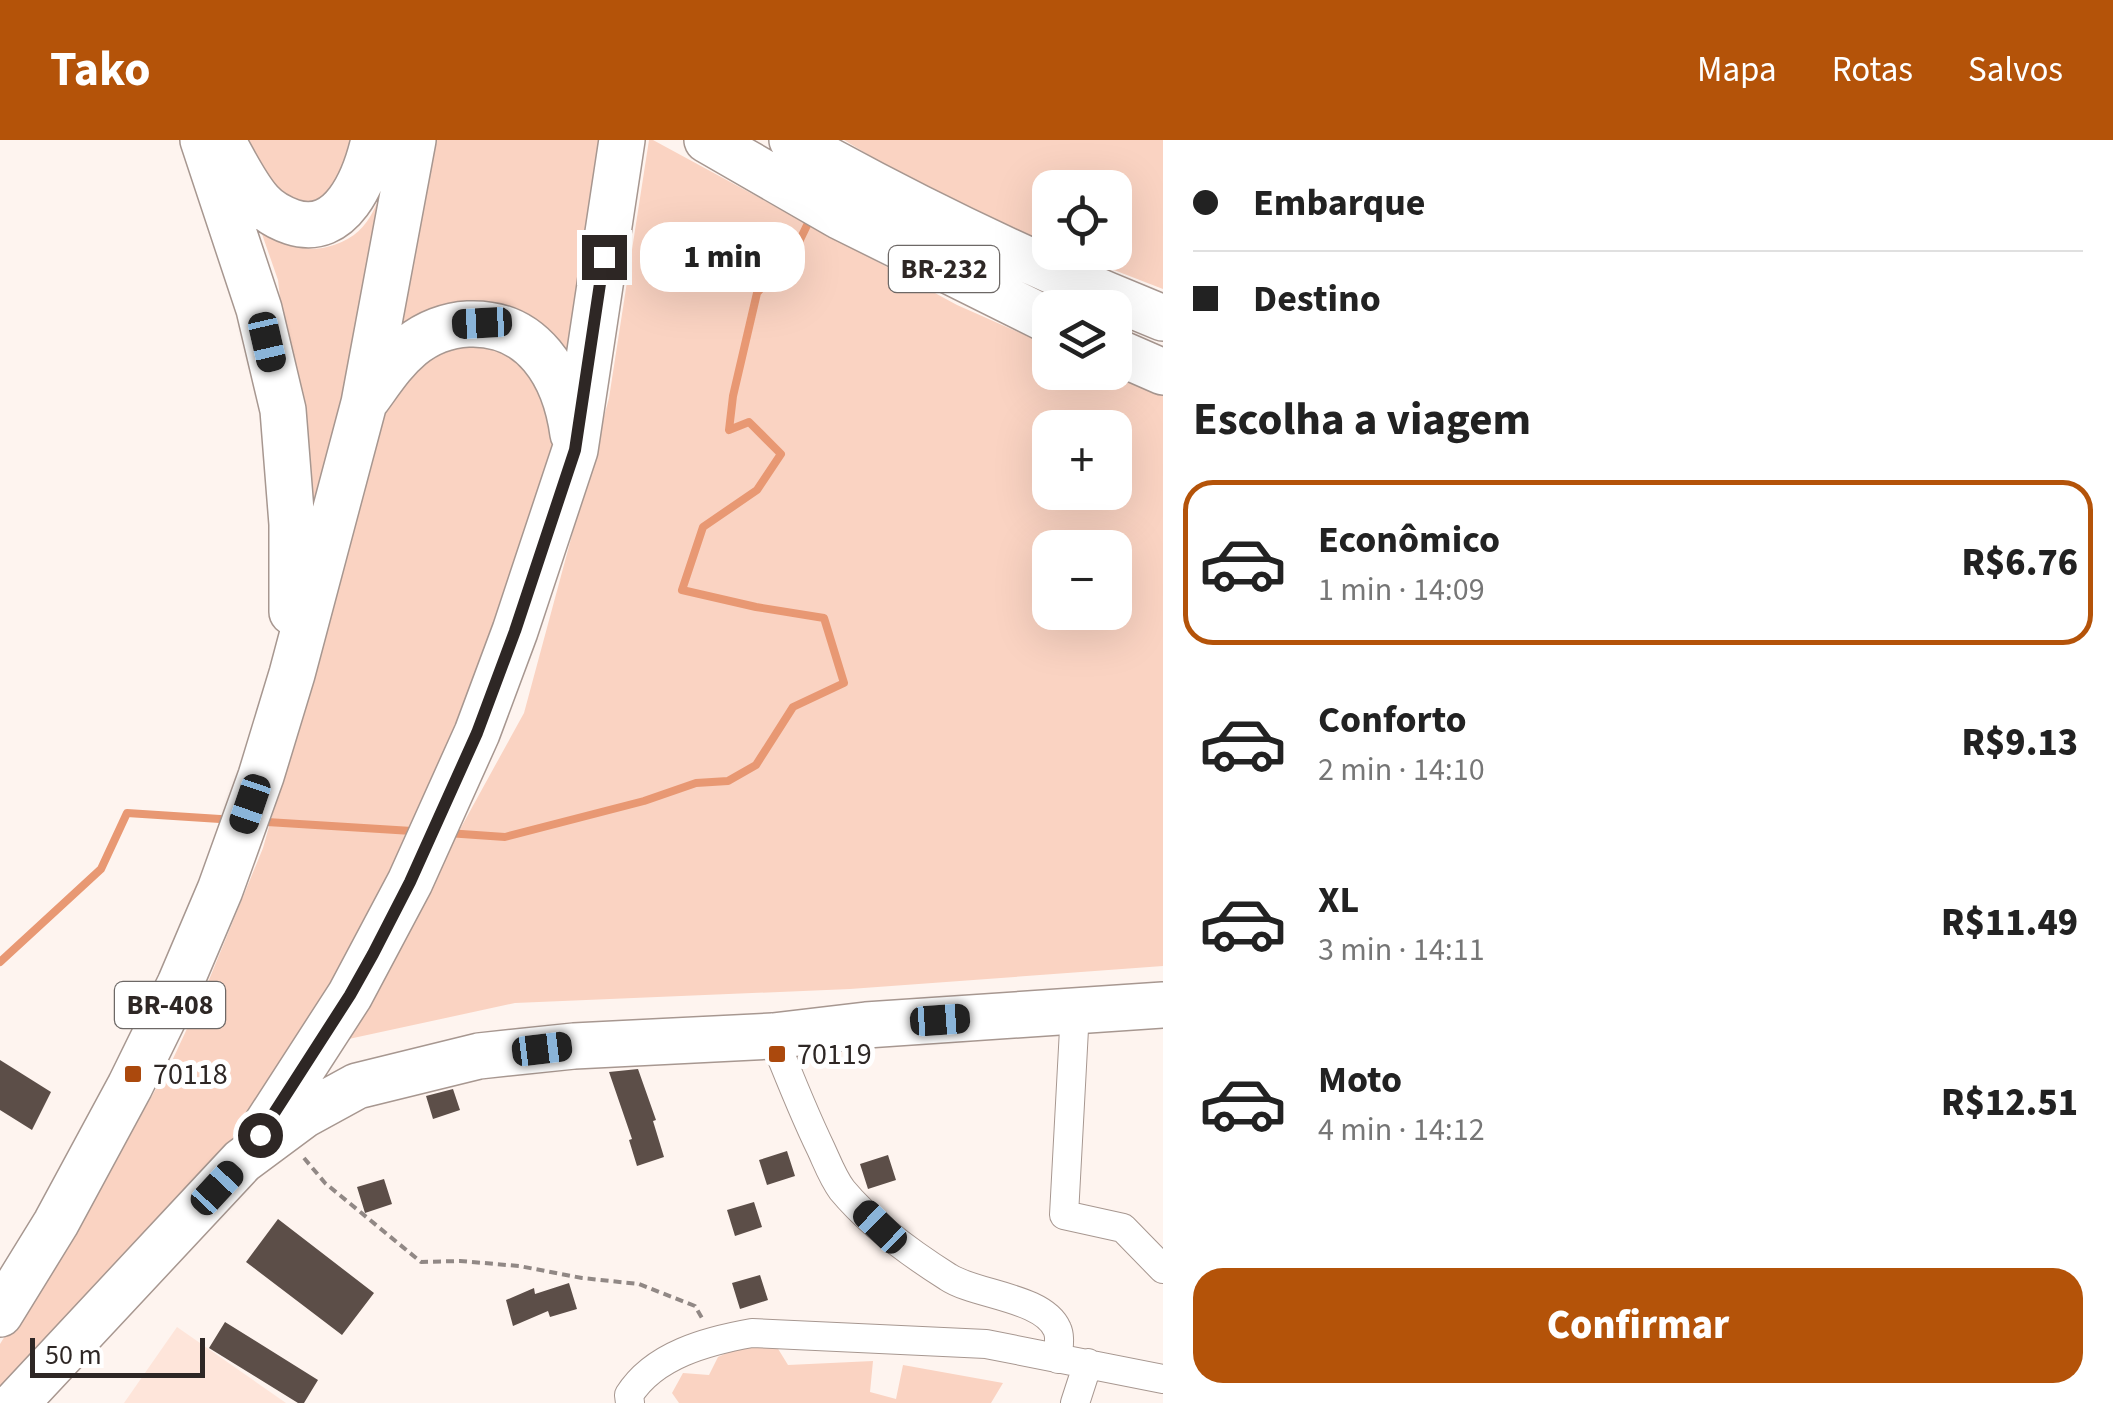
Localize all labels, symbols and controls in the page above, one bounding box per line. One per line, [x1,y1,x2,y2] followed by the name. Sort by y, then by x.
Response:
[50,36,151,104] text: Tako
[1697,45,1777,95] text: Mapa
[1832,45,1913,95] text: Rotas
[1968,45,2063,95] text: Salvos
[1032,170,1132,630] map controls
[1032,170,1132,270] button: locate
[1253,176,1426,230] text: Embarque
[639,222,804,292] callout: 1 min
[683,234,762,280] text: 1 min
[582,235,627,280] route end
[889,246,999,292] road number: BR-232
[1253,272,1381,326] text: Destino
[1032,290,1132,390] button: layers
[451,306,513,340] car
[246,309,288,375] car
[1193,388,1531,452] text: Escolha a viagem
[1032,410,1132,510] button: +
[1318,513,1500,567] text: Econômico
[1198,518,1288,608] icon: car
[1032,530,1132,630] button: −
[1961,536,2078,590] text: R$6.76
[1318,567,1485,613] text: 1 min · 14:09
[1318,693,1467,747] text: Conforto
[1198,698,1288,788] icon: car
[1961,716,2078,770] text: R$9.13
[1318,747,1485,793] text: 2 min · 14:10
[226,771,274,837] car
[1318,873,1359,927] text: XL
[1198,878,1288,968] icon: car
[1941,896,2078,950] text: R$11.49
[1318,927,1485,973] text: 3 min · 14:11
[115,982,225,1028] road number: BR-408
[909,1003,971,1037] car
[510,1030,574,1068] car
[797,1033,872,1076] place label: 70119
[766,1043,788,1065] marker: 70119
[153,1053,228,1096] place label: 70118
[1318,1053,1402,1107] text: Moto
[1198,1058,1288,1148] icon: car
[122,1063,144,1085] marker: 70118
[1941,1076,2078,1130] text: R$12.51
[1318,1107,1485,1153] text: 4 min · 14:12
[238,1113,283,1158] route start
[186,1156,248,1220] car
[848,1195,912,1259] car
[1193,1268,2083,1383] button: Confirmar
[30,1333,205,1378] scale bar
[45,1335,102,1375] text: 50 m

